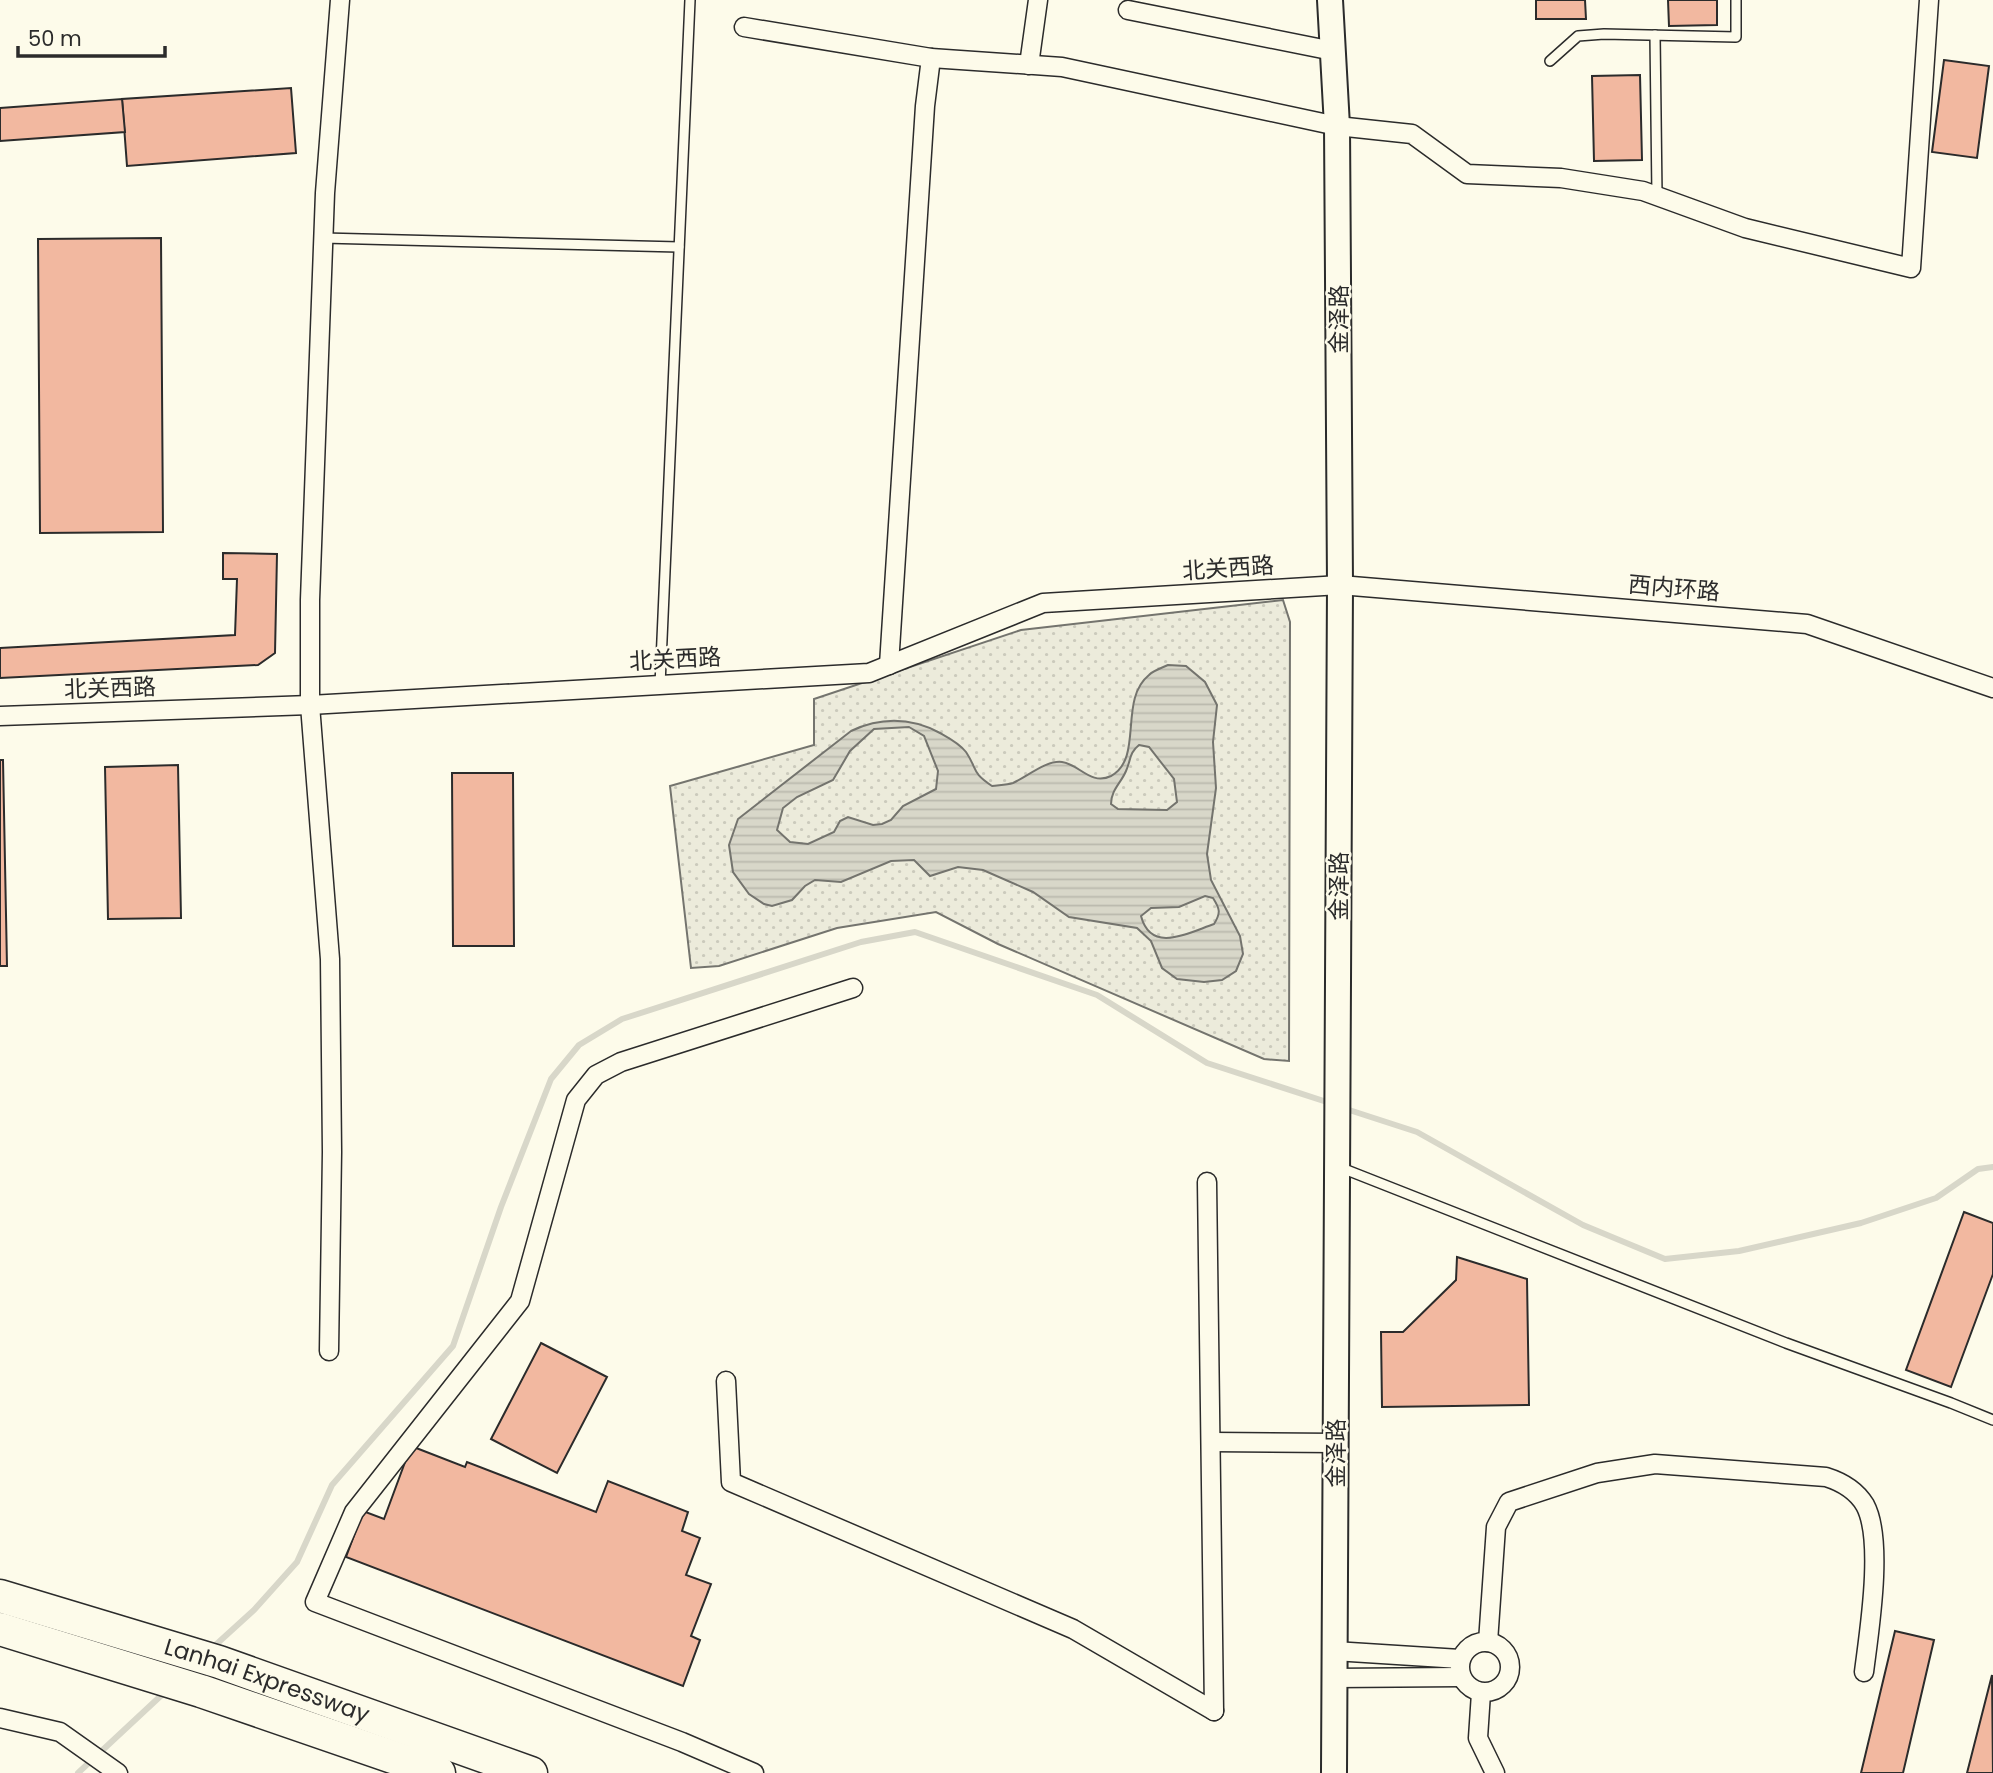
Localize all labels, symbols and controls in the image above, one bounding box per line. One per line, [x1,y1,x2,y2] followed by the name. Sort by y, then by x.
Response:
[18,14,164,58] scale bar
[28,24,82,53] text: 50 m
[1323,285,1355,354] street label: 金泽路
[1181,549,1275,587] street label: 北关西路
[1627,568,1721,608] street label: 西内环路
[628,641,722,677] street label: 北关西路
[63,670,157,706] street label: 北关西路
[1323,852,1355,921] street label: 金泽路
[1320,1419,1352,1488] street label: 金泽路
[161,1630,374,1730] street label: Lanhai Expressway

